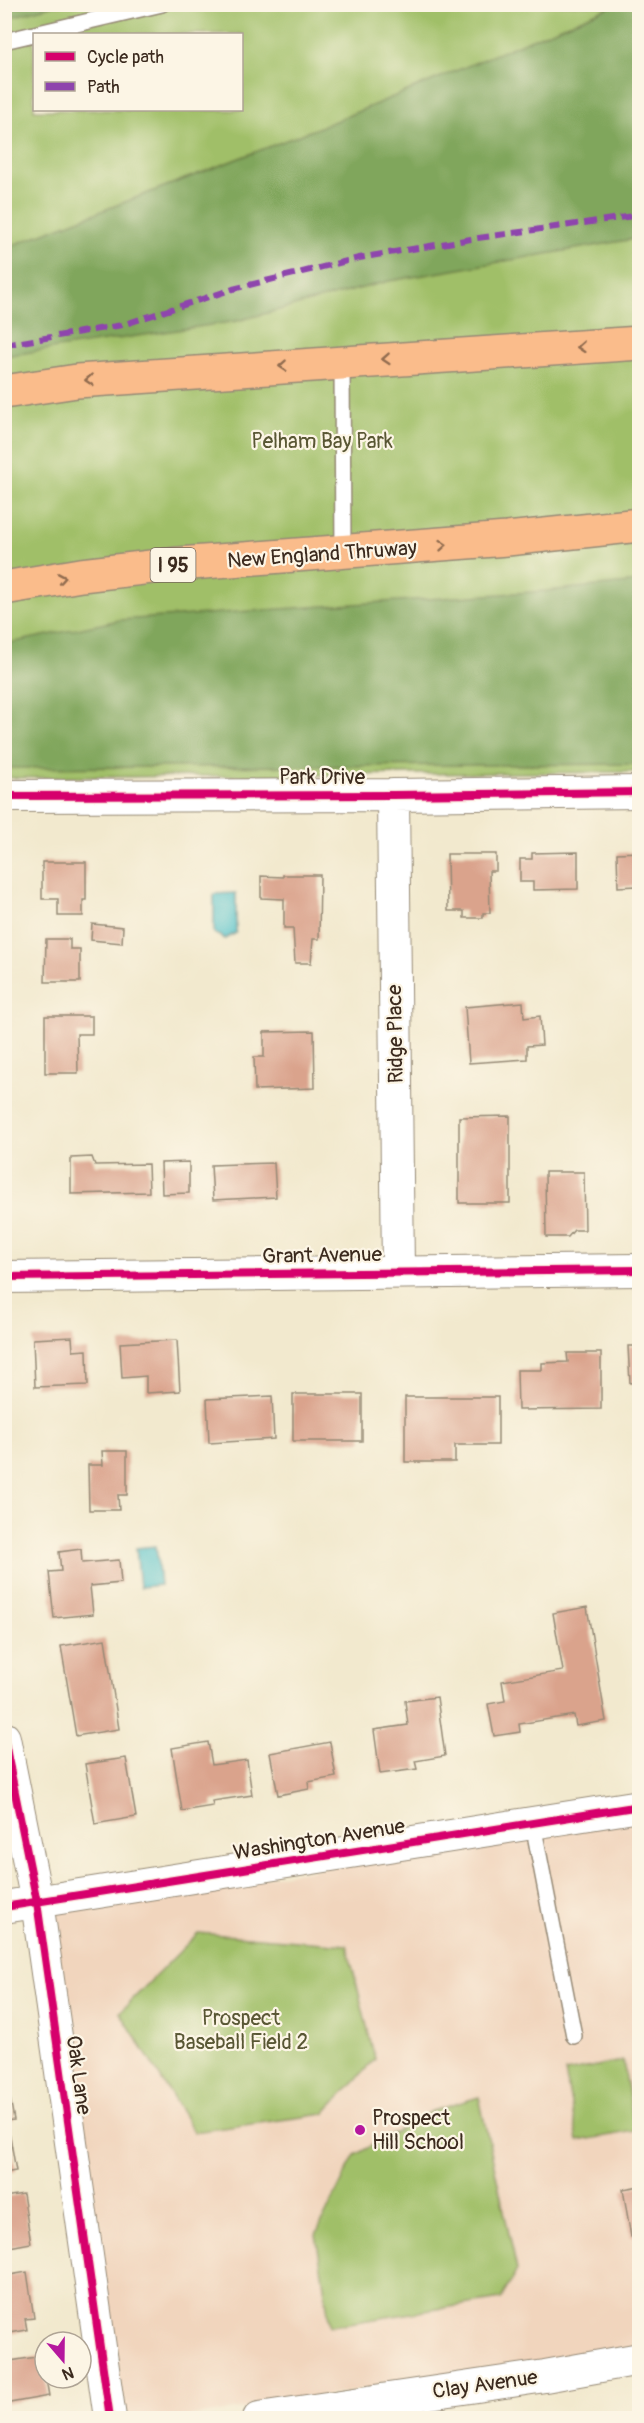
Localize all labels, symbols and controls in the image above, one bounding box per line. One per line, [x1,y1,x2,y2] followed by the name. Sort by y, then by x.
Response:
[33,33,243,111] legend
[87,46,164,69] text: Cycle path
[87,76,120,99] text: Path
[577,340,586,353] one-way arrow
[382,352,391,365] one-way arrow
[279,359,288,372] one-way arrow
[84,373,93,386] one-way arrow
[251,428,393,455] park label: Pelham Bay Park
[226,534,418,575] street label: New England Thruway
[439,539,448,552] one-way arrow
[150,548,195,582] road number: I 95
[57,572,67,585] one-way arrow
[279,764,366,791] street label: Park Drive
[381,984,410,1084] street label: Ridge Place
[262,1241,383,1270] street label: Grant Avenue
[231,1812,408,1866] street label: Washington Avenue
[174,2005,308,2056] park label: Prospect Baseball Field 2
[60,2034,98,2117] street label: Oak Lane
[372,2105,464,2156] place label: Prospect Hill School
[353,2123,367,2137] marker: Prospect Hill School
[33,2330,93,2390] north arrow
[59,2362,76,2384] text: N
[431,2364,540,2405] street label: Clay Avenue

